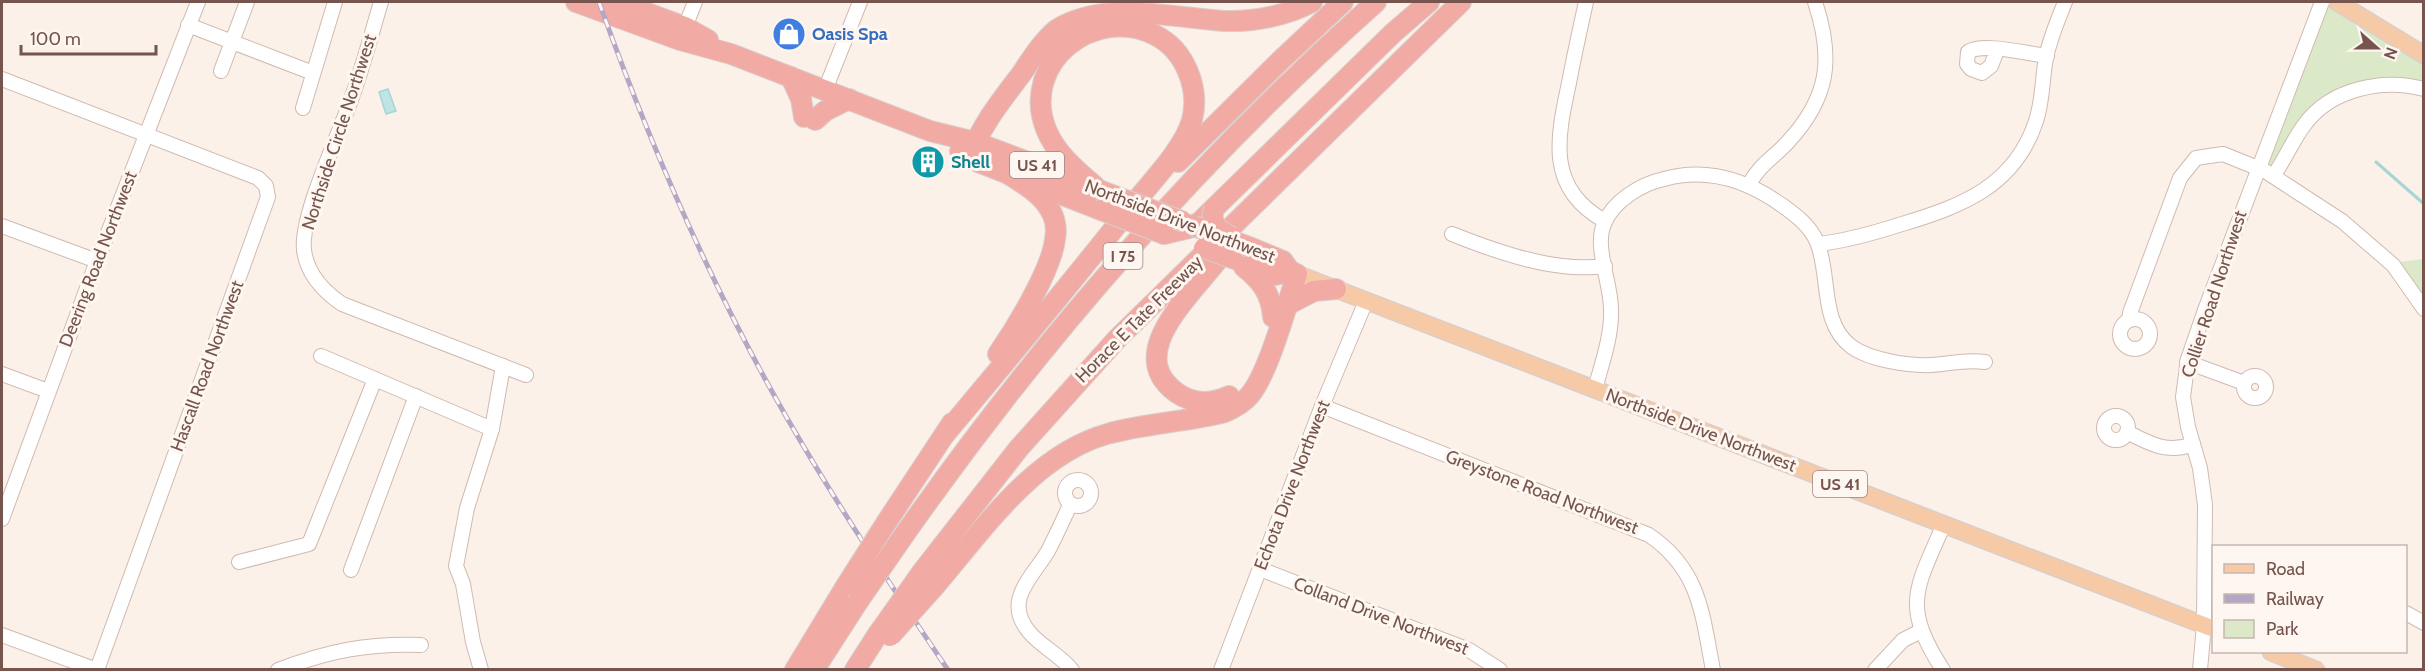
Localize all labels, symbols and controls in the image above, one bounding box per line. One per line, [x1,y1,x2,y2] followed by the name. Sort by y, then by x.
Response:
[771,16,807,52] shop icon: Oasis Spa
[21,18,156,56] scale bar
[2347,18,2407,78] north arrow
[812,23,888,45] place label: Oasis Spa
[30,28,81,50] text: 100 m
[297,31,381,233] street label: Northside Circle Northwest
[2380,45,2401,62] text: N
[910,144,946,180] building icon: Shell
[951,151,990,173] place label: Shell
[1010,152,1064,178] road number: US 41
[54,168,142,350] street label: Deering Road Northwest
[1082,175,1278,267] street label: Northside Drive Northwest
[2177,208,2251,380] street label: Collier Road Northwest
[1104,243,1142,269] road number: I 75
[1071,251,1207,387] street label: Horace E Tate Freeway
[166,277,248,455] street label: Hascall Road Northwest
[1603,384,1799,476] street label: Northside Drive Northwest
[1249,397,1335,573] street label: Echota Drive Northwest
[1442,445,1642,539] street label: Greystone Road Northwest
[1813,471,1867,497] road number: US 41
[2212,545,2407,653] legend
[2266,558,2305,580] text: Road
[1290,572,1472,660] street label: Colland Drive Northwest
[2266,588,2324,610] text: Railway
[2266,618,2299,640] text: Park

